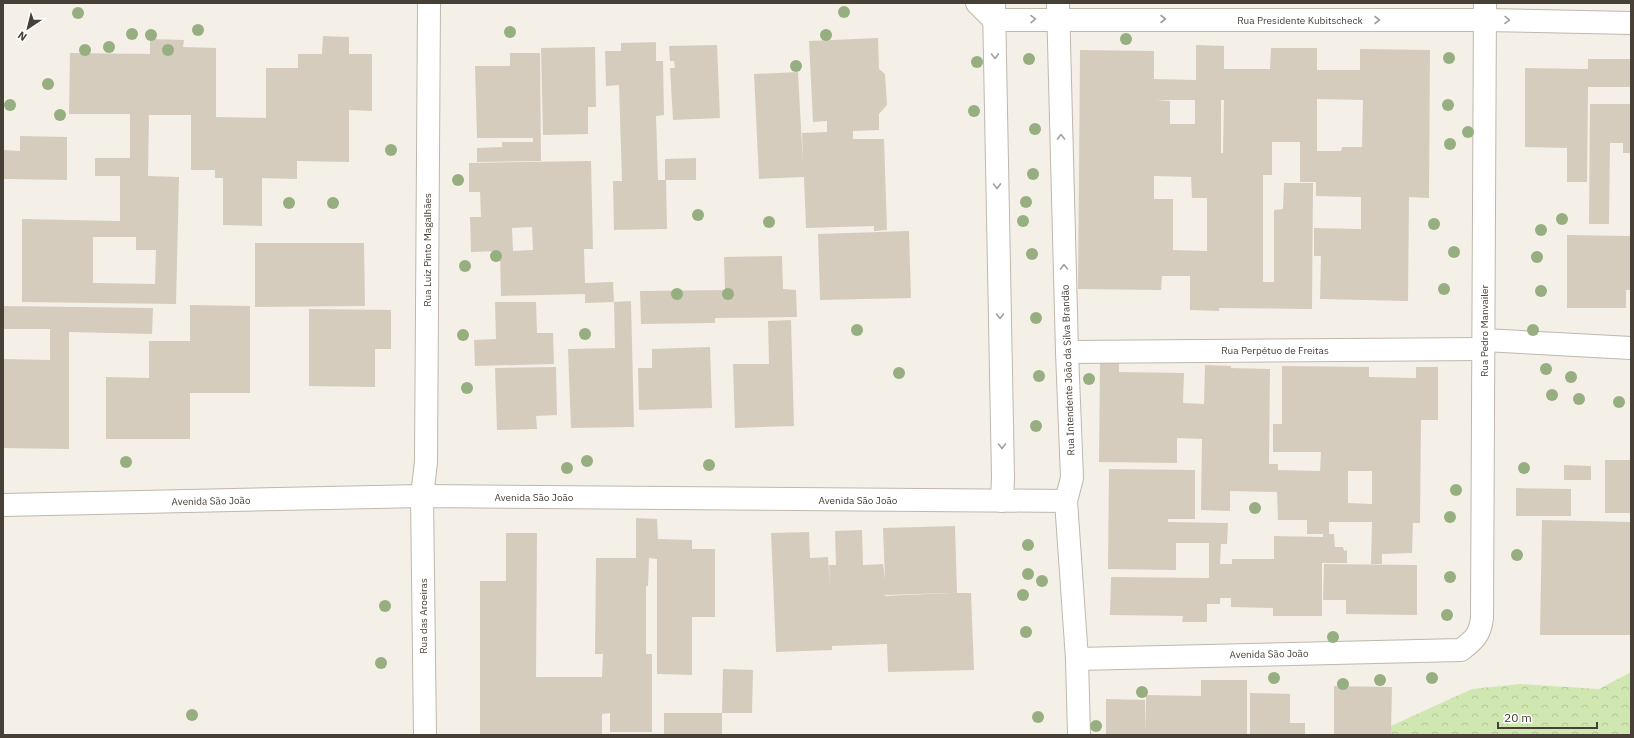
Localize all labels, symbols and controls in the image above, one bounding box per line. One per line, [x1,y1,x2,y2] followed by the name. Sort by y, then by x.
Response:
[8,8,48,48] north arrow
[1237,14,1364,27] street label: Rua Presidente Kubitscheck
[1030,15,1036,24] one-way arrow
[1160,15,1166,23] one-way arrow
[1374,16,1380,24] one-way arrow
[1504,16,1510,24] one-way arrow
[15,28,30,44] text: N
[991,53,999,59] one-way arrow
[1057,134,1065,140] one-way arrow
[993,183,1001,189] one-way arrow
[421,193,434,307] street label: Rua Luiz Pinto Magalhães
[1060,264,1069,270] one-way arrow
[1059,284,1077,456] street label: Rua Intendente João da Silva Brandão
[1478,285,1491,377] street label: Rua Pedro Manvailer
[996,313,1004,319] one-way arrow
[1221,344,1329,357] street label: Rua Perpétuo de Freitas
[998,443,1006,449] one-way arrow
[495,491,574,504] street label: Avenida São João
[171,494,251,508] street label: Avenida São João
[819,494,898,507] street label: Avenida São João
[417,578,430,654] street label: Rua das Aroeiras
[1229,647,1309,661] street label: Avenida São João
[1498,704,1597,730] scale bar
[1504,710,1532,725] text: 20 m

